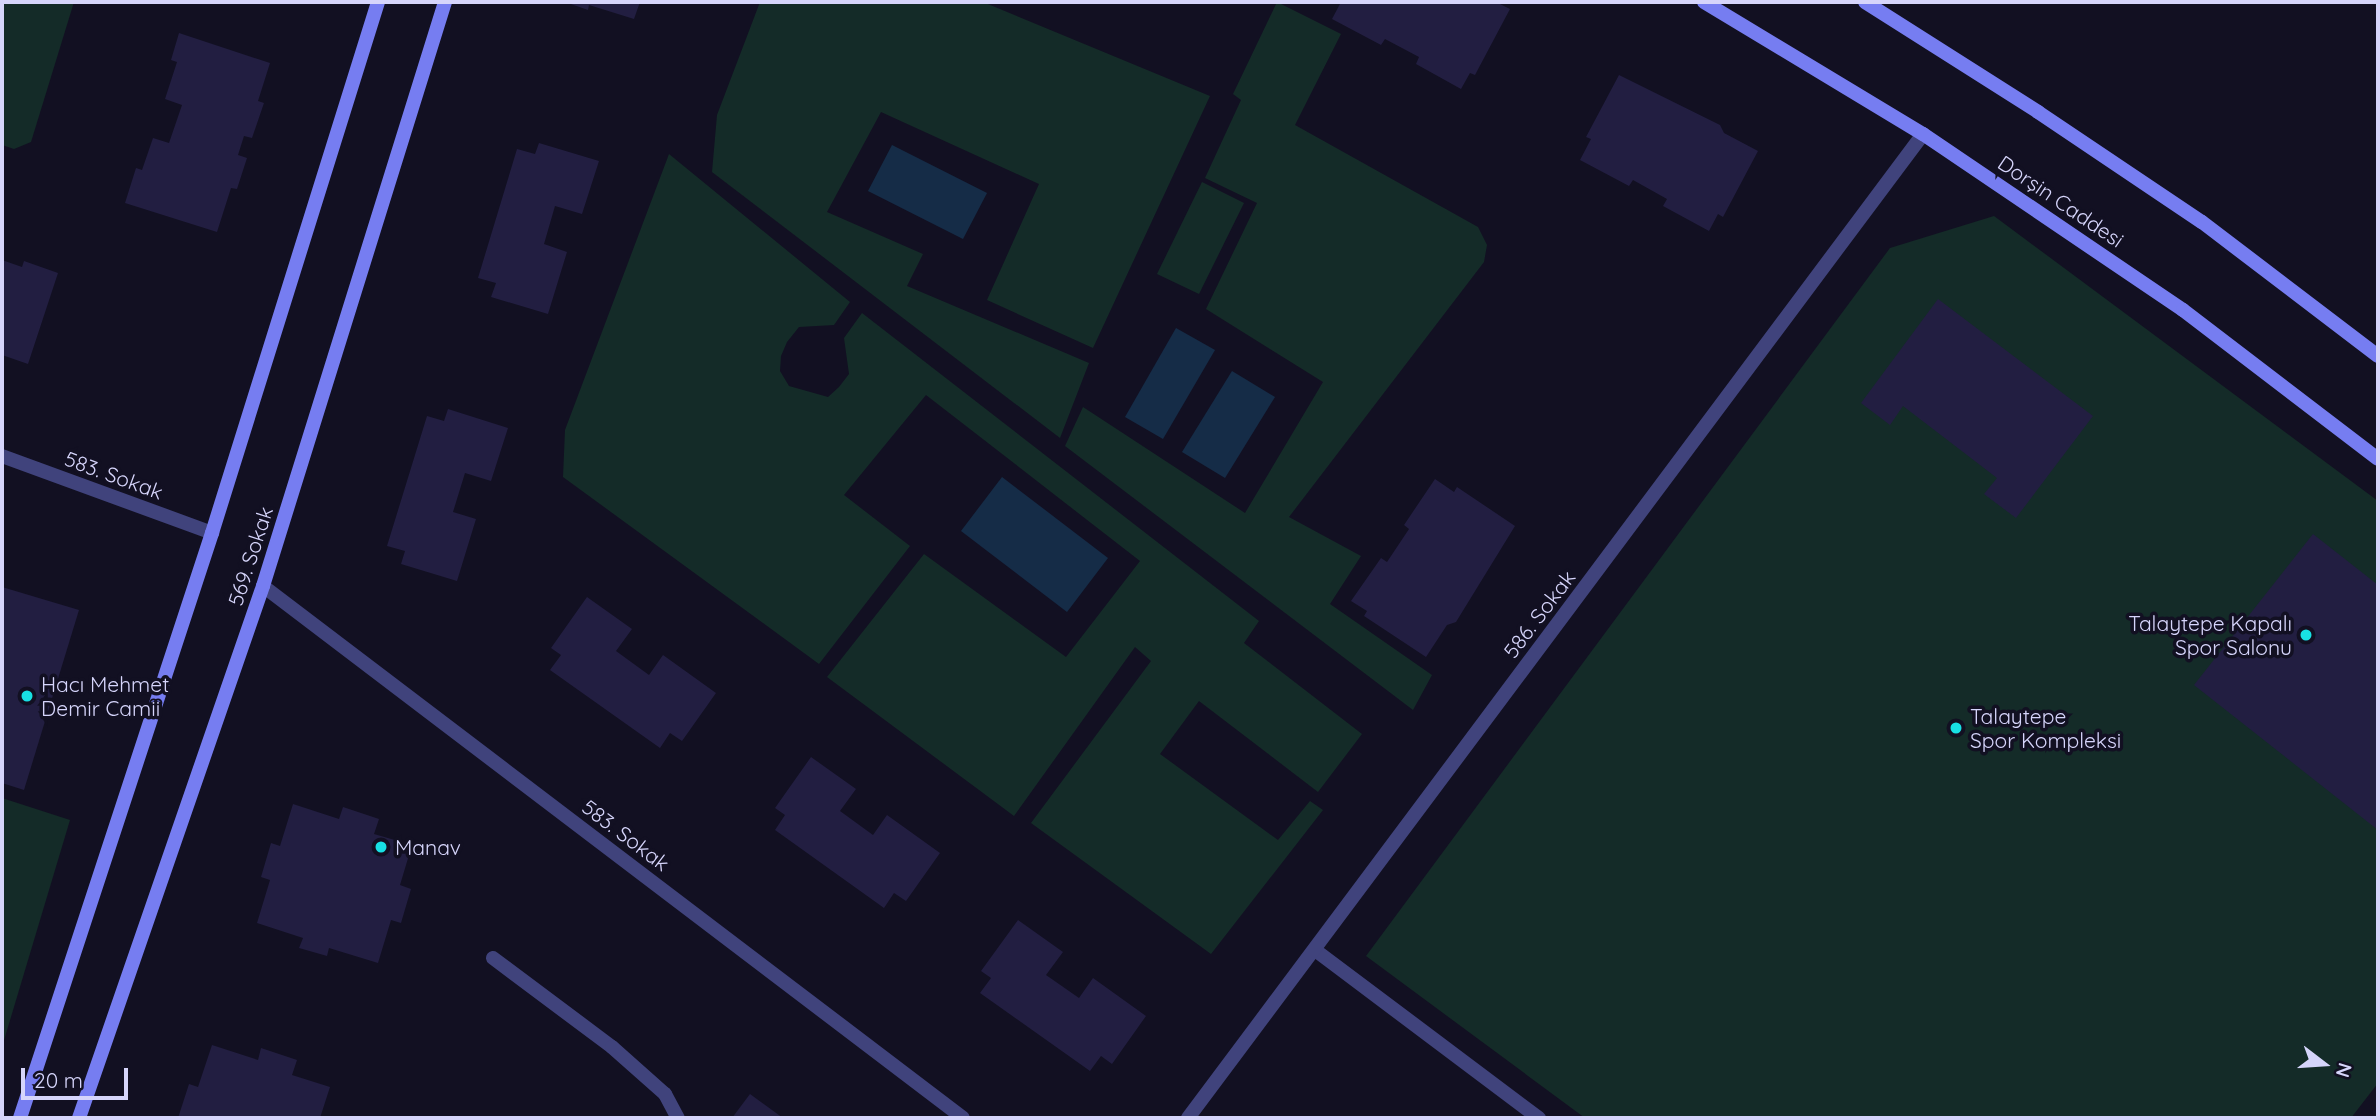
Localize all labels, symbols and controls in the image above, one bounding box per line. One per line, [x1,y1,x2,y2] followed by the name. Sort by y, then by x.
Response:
[1993,150,2129,252] street label: Dorşin Caddesi
[61,446,167,504] street label: 583. Sokak
[222,503,278,609] street label: 569. Sokak
[1498,565,1580,663] street label: 586. Sokak
[2128,610,2292,660] place label: Talaytepe Kapalı Spor Salonu
[2298,627,2314,643] marker: Talaytepe Kapalı Spor Salonu
[41,671,169,721] place label: Hacı Mehmet Demir Camii
[19,688,35,704] marker: Hacı Mehmet Demir Camii
[1970,703,2121,753] place label: Talaytepe Spor Kompleksi
[1948,720,1964,736] marker: Talaytepe Spor Kompleksi
[577,794,675,876] street label: 583. Sokak
[395,834,461,860] place label: Manav
[373,839,389,855] marker: Manav
[2289,1029,2359,1099] north arrow
[24,1054,131,1098] scale bar
[2331,1060,2358,1080] text: N
[34,1067,83,1093] text: 20 m

